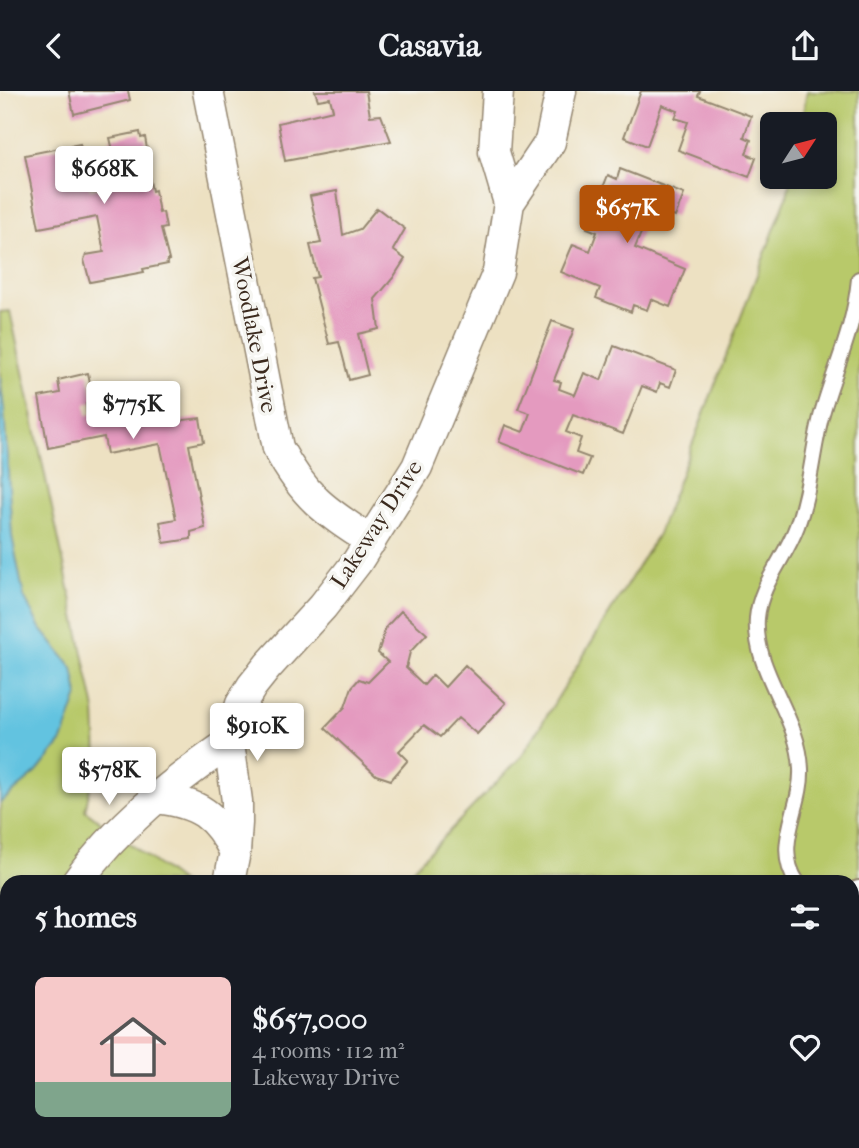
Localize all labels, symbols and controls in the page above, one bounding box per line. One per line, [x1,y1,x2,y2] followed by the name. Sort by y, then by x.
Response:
[35,27,73,65] icon: back
[378,27,481,64] text: Casavia
[786,27,824,65] icon: share
[760,112,836,189] north arrow
[760,112,837,189] map controls
[55,146,153,206] pin: $668K
[71,155,137,182] text: $668K
[578,185,676,245] pin: $657K
[596,194,658,221] text: $657K
[226,254,283,415] street label: Woodlake Drive
[84,381,182,441] pin: $775K
[102,390,164,417] text: $775K
[325,455,428,594] street label: Lakeway Drive
[208,703,306,763] pin: $910K
[226,712,288,739] text: $910K
[60,747,158,807] pin: $578K
[78,756,140,783] text: $578K
[786,898,824,936] icon: filters
[35,900,137,935] text: 5 homes
[252,1002,368,1037] text: $657,000
[91,1005,175,1089] icon: home
[786,1028,824,1066] icon: heart
[252,1037,404,1064] text: 4 rooms · 112 m²
[252,1064,400,1091] text: Lakeway Drive

